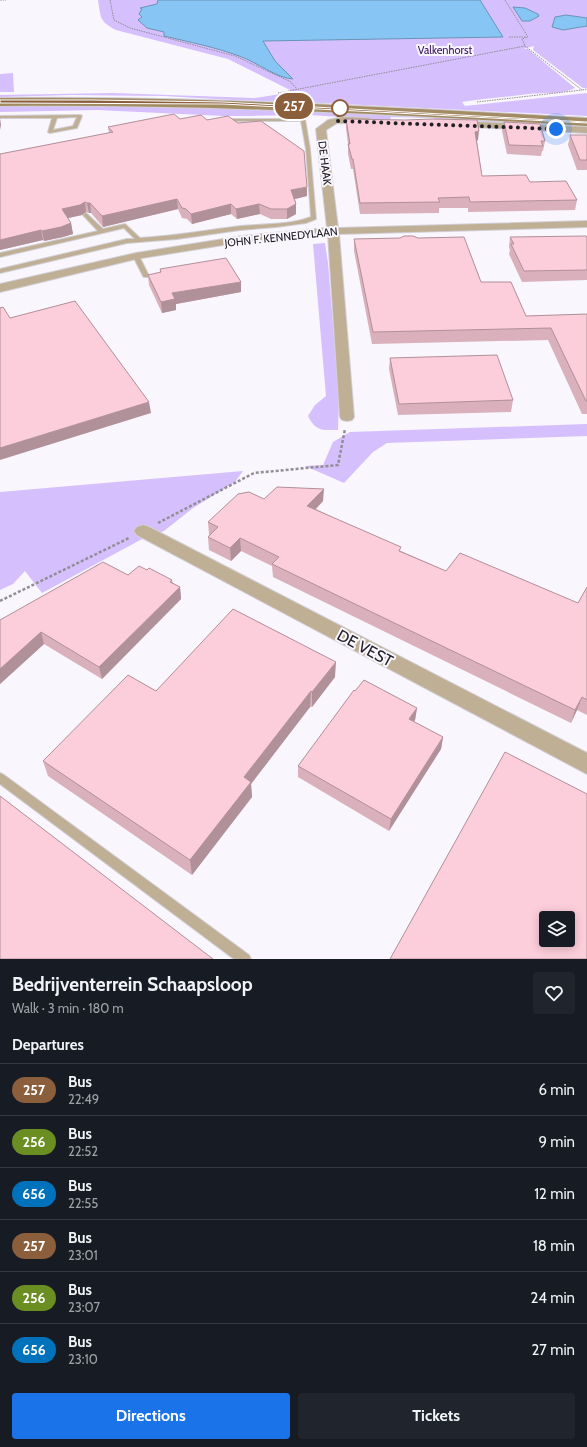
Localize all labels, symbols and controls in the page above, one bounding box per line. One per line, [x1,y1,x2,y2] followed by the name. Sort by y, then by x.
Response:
[418,43,472,57] park label: Valkenhorst
[271,93,317,119] line badge: 257
[283,97,305,115] text: 257
[331,99,349,117] unlabelled marker
[546,119,566,139] your location
[315,140,335,187] street label: DE HAAK
[223,224,338,250] street label: JOHN F. KENNEDYLAAN
[334,625,397,671] street label: DE VEST
[539,911,575,947] map controls
[539,911,575,947] button: layers
[533,972,575,1014] button: heart
[12,973,253,996] text: Bedrijventerrein Schaapsloop
[12,1000,124,1016] text: Walk · 3 min · 180 m
[12,1036,84,1054] text: Departures
[68,1073,92,1091] text: Bus
[23,1081,45,1099] text: 257
[538,1081,575,1099] text: 6 min
[68,1091,99,1107] text: 22:49
[68,1125,92,1143] text: Bus
[23,1133,45,1151] text: 256
[538,1133,575,1151] text: 9 min
[68,1143,98,1159] text: 22:52
[68,1177,92,1195] text: Bus
[22,1185,46,1203] text: 656
[534,1185,575,1203] text: 12 min
[68,1195,98,1211] text: 22:55
[68,1229,92,1247] text: Bus
[23,1237,45,1255] text: 257
[533,1237,575,1255] text: 18 min
[68,1247,98,1263] text: 23:01
[68,1281,92,1299] text: Bus
[23,1289,45,1307] text: 256
[530,1289,575,1307] text: 24 min
[68,1299,100,1315] text: 23:07
[68,1333,92,1351] text: Bus
[22,1341,46,1359] text: 656
[532,1341,575,1359] text: 27 min
[68,1351,98,1367] text: 23:10
[12,1393,290,1439] button: Directions
[298,1393,575,1439] button: Tickets

